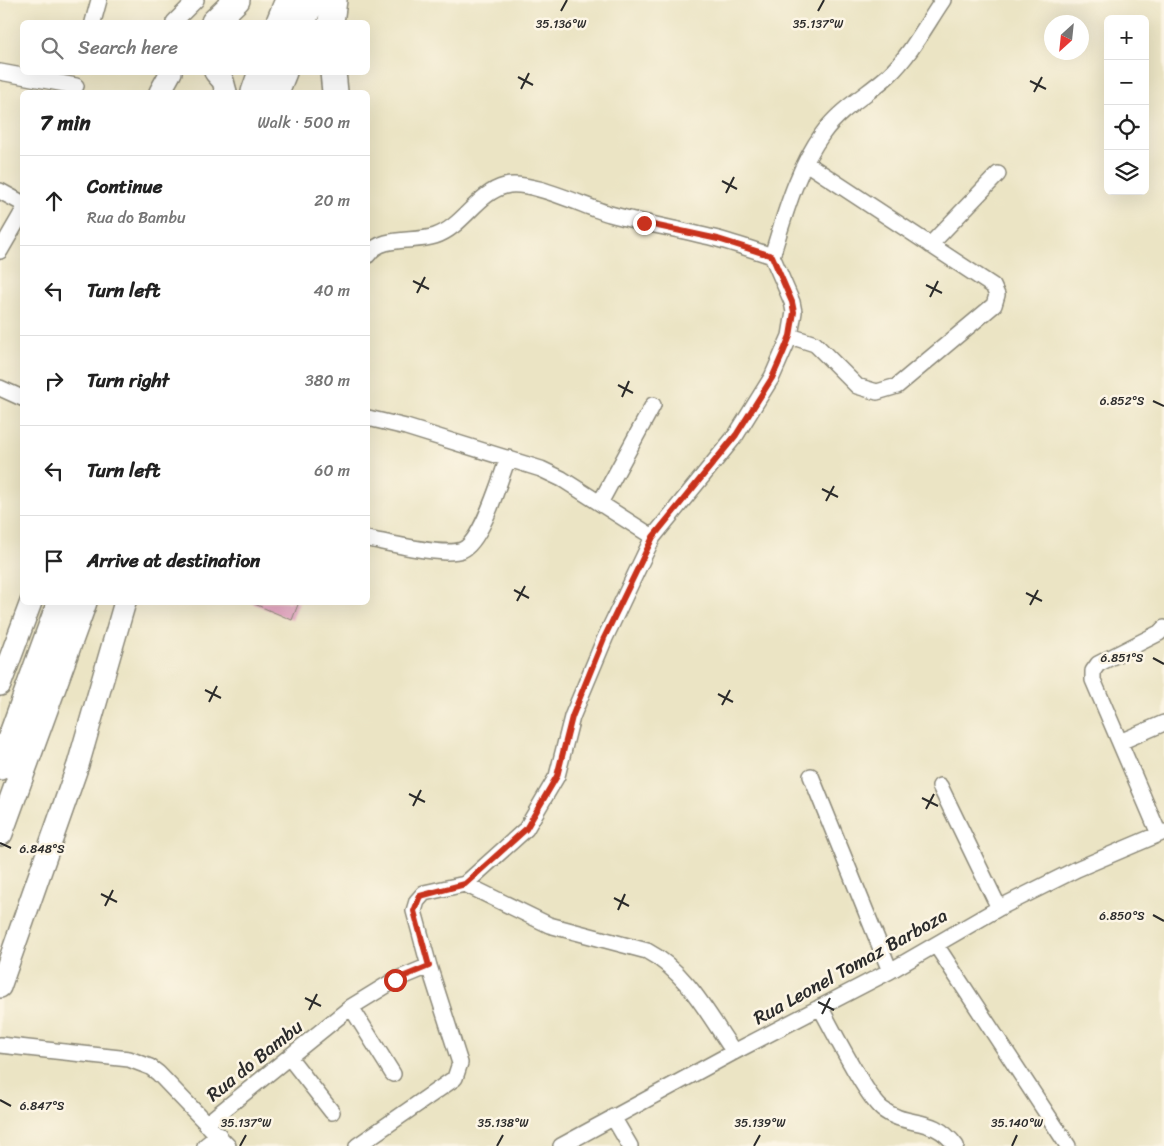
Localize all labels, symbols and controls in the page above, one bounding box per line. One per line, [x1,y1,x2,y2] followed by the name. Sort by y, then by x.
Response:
[536,13,587,35] text: 35.136°W
[793,13,844,35] text: 35.137°W
[1044,15,1089,60] north arrow
[1104,15,1149,195] map controls
[1104,15,1149,60] button: +
[20,20,370,75] search box
[78,31,178,64] text: Search here
[38,34,66,62] icon: search
[1104,60,1149,105] button: −
[40,104,91,142] text: 7 min
[1104,105,1149,150] button: locate
[258,108,350,137] text: Walk · 500 m
[1104,150,1149,195] button: layers
[87,170,163,203] text: Continue
[314,186,350,215] text: 20 m
[40,187,68,215] icon: ahead
[87,203,186,232] text: Rua do Bambu
[633,212,656,235] route end
[87,274,160,307] text: Turn left
[313,276,350,305] text: 40 m
[40,277,68,305] icon: left
[87,364,169,397] text: Turn right
[305,366,350,395] text: 380 m
[40,367,68,395] icon: right
[1100,390,1145,412] text: 6.852°S
[87,454,160,487] text: Turn left
[314,456,350,485] text: 60 m
[40,457,68,485] icon: left
[87,544,260,577] text: Arrive at destination
[40,547,68,575] icon: arrive
[1101,647,1144,669] text: 6.851°S
[19,838,65,860] text: 6.848°S
[747,899,954,1034] street label: Rua Leonel Tomaz Barboza
[1099,905,1145,927] text: 6.850°S
[384,969,407,992] route start
[198,1011,310,1110] street label: Rua do Bambu
[20,1095,65,1117] text: 6.847°S
[221,1112,272,1134] text: 35.137°W
[478,1112,529,1134] text: 35.138°W
[734,1112,786,1134] text: 35.139°W
[991,1112,1044,1134] text: 35.140°W

